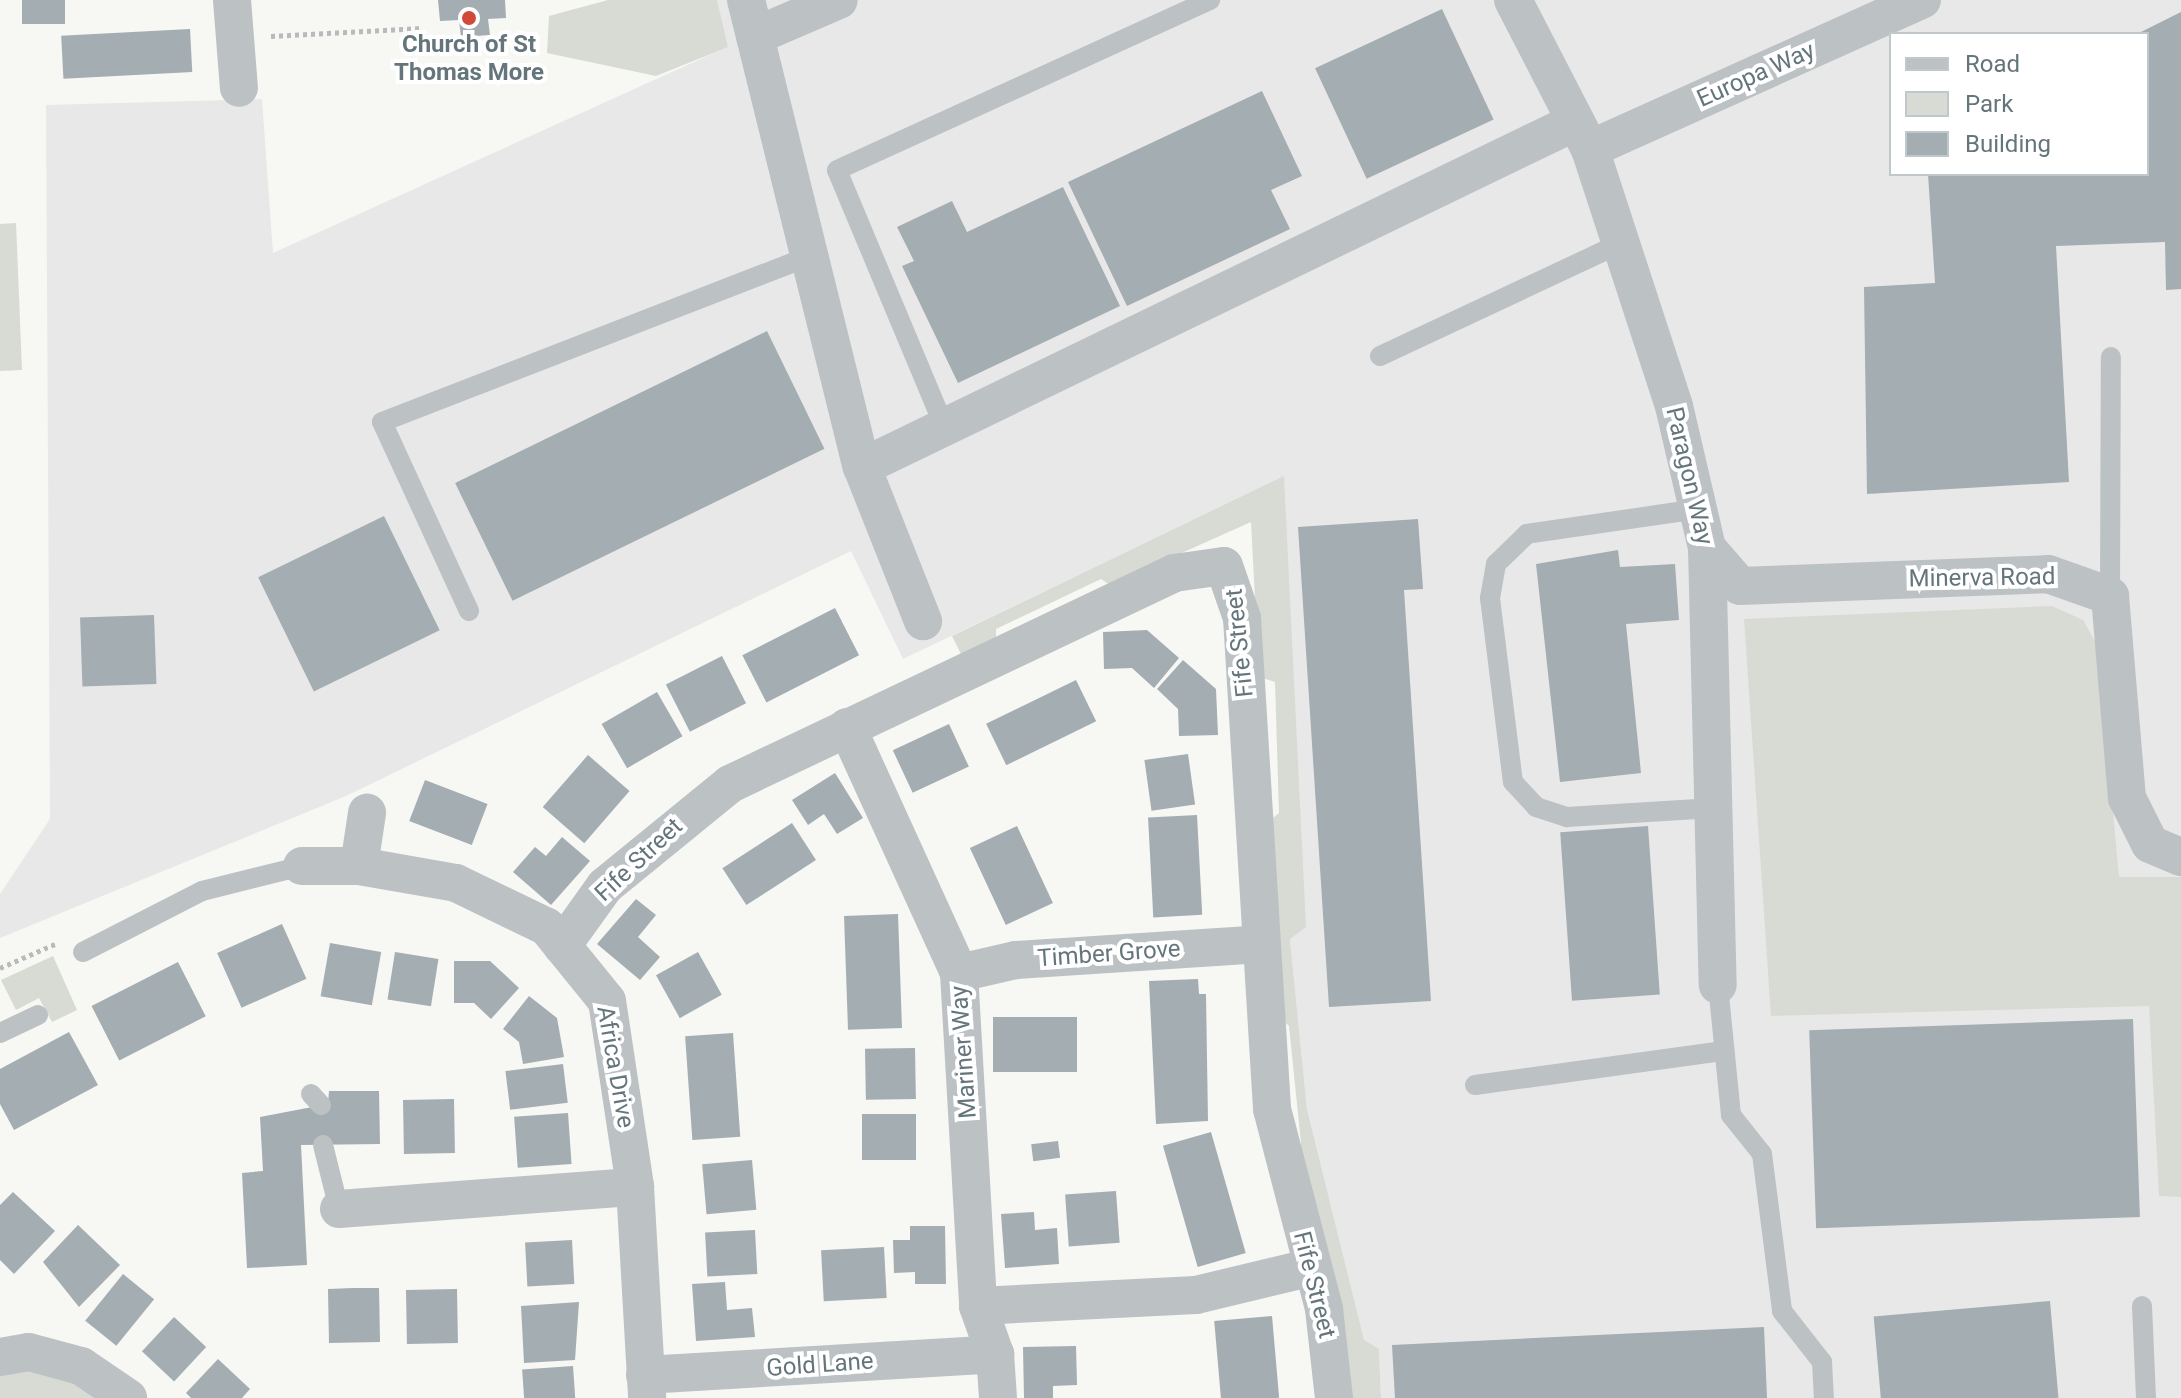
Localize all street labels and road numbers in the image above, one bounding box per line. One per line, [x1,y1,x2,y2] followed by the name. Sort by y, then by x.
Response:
[1693,36,1819,114] street label: Europa Way
[1659,404,1719,548] street label: Paragon Way
[1908,562,2056,594] street label: Minerva Road
[1220,587,1260,699] street label: Fife Street
[589,812,689,908] street label: Fife Street
[1036,935,1182,973] street label: Timber Grove
[945,985,983,1119] street label: Mariner Way
[590,1004,640,1130] street label: Africa Drive
[1287,1229,1341,1341] street label: Fife Street
[765,1347,875,1383] street label: Gold Lane

